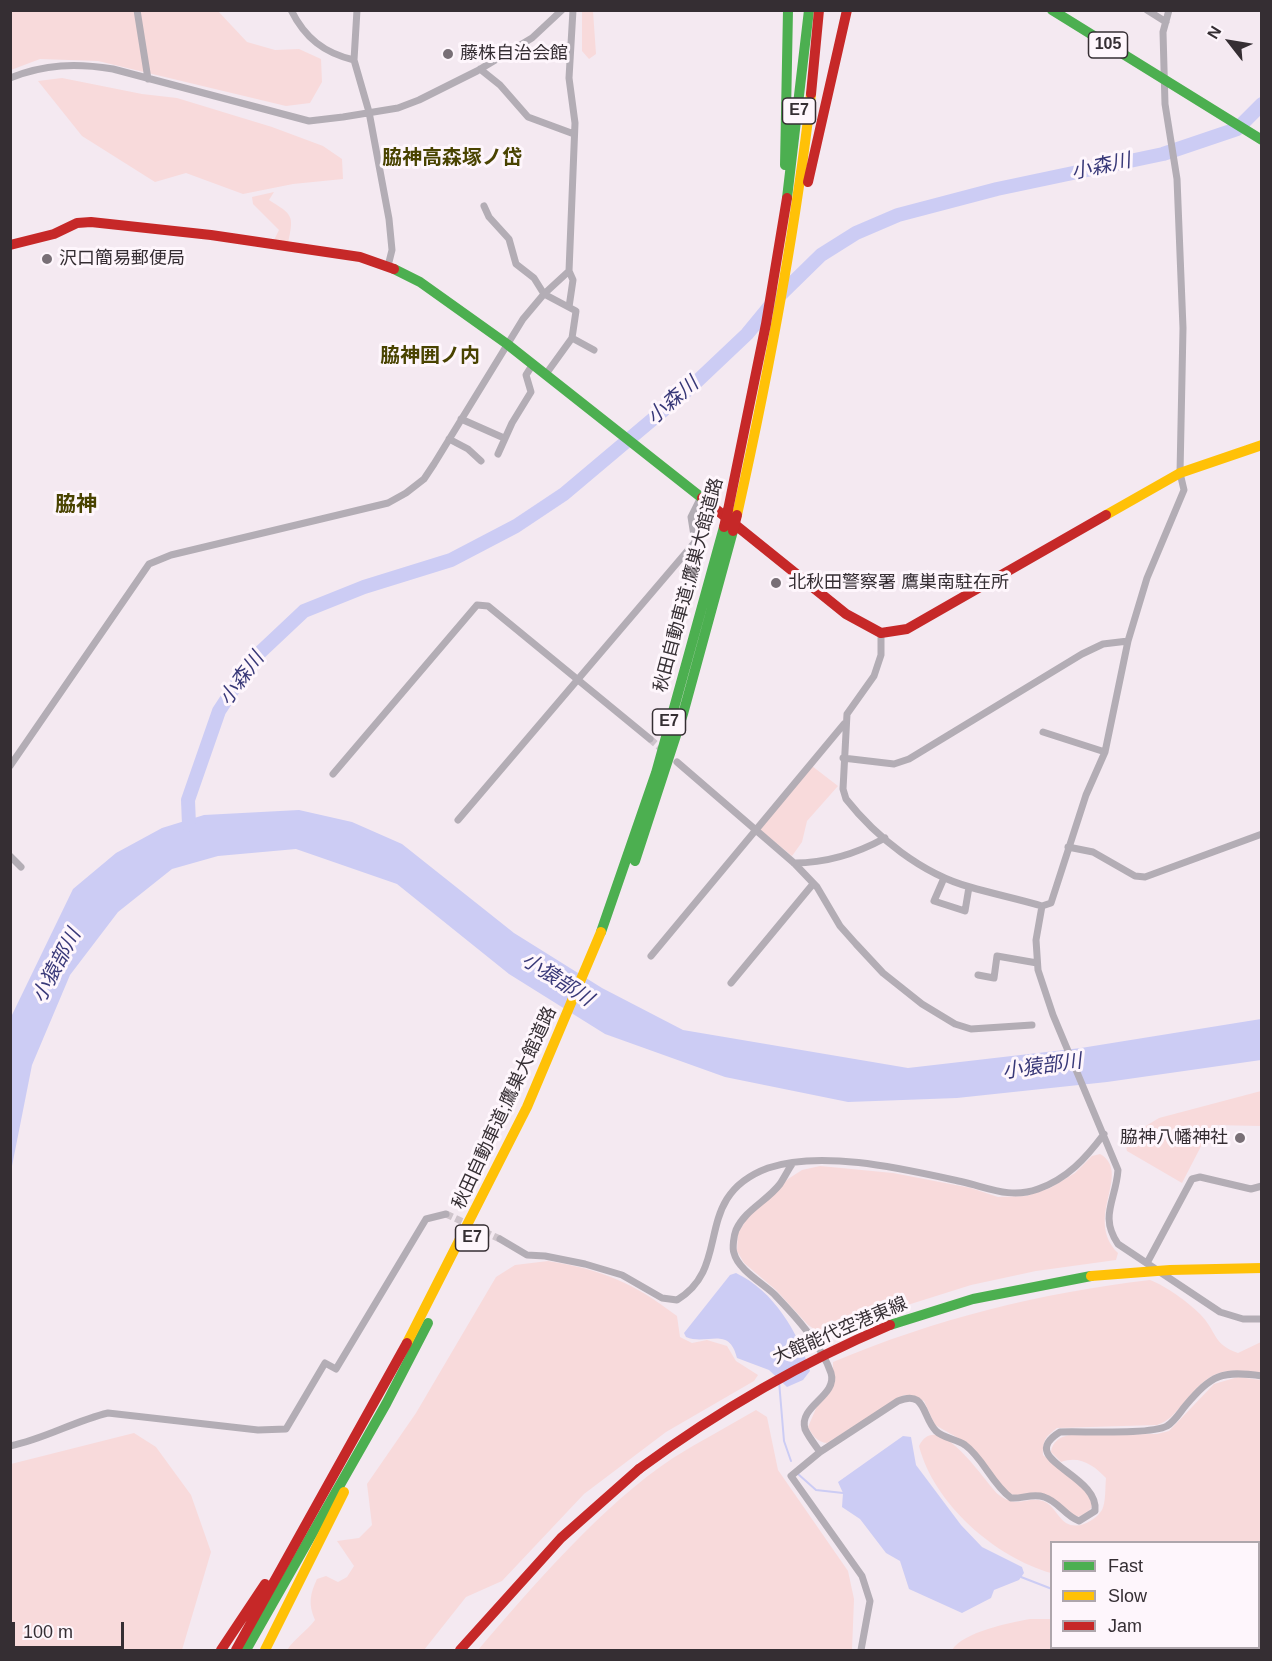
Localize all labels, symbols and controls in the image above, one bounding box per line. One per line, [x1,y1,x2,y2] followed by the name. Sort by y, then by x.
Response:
[1200,12,1260,72] north arrow
[1204,23,1224,42] text: N
[1088,32,1128,58] road number: 105
[460,43,568,65] place label: 藤株自治会館
[441,47,455,61] marker: 藤株自治会館
[782,98,816,124] road number: E7
[382,146,522,170] district label: 脇神高森塚ノ岱
[1069,149,1133,185] water label: 小森川
[59,248,185,270] place label: 沢口簡易郵便局
[40,252,54,266] marker: 沢口簡易郵便局
[380,344,480,368] district label: 脇神囲ノ内
[642,372,704,430] water label: 小森川
[650,475,728,695] street label: 秋田自動車道;鷹巣大館道路
[55,492,97,518] district label: 脇神
[788,572,1009,594] place label: 北秋田警察署 鷹巣南駐在所
[769,576,783,590] marker: 北秋田警察署 鷹巣南駐在所
[215,648,269,710] water label: 小森川
[652,709,686,735] road number: E7
[28,925,86,1007] water label: 小猿部川
[517,948,597,1012] water label: 小猿部川
[449,1003,561,1213] street label: 秋田自動車道;鷹巣大館道路
[1001,1050,1083,1084] water label: 小猿部川
[1120,1127,1228,1149] place label: 脇神八幡神社
[1233,1131,1247,1145] marker: 脇神八幡神社
[456,1225,488,1251] road number: E7
[770,1293,910,1369] street label: 大館能代空港東線
[1050,1541,1260,1649] legend
[1108,1556,1143,1576] text: Fast
[1108,1586,1147,1606] text: Slow
[15,1610,128,1648] scale bar
[1108,1616,1142,1636] text: Jam
[23,1622,73,1642] text: 100 m

